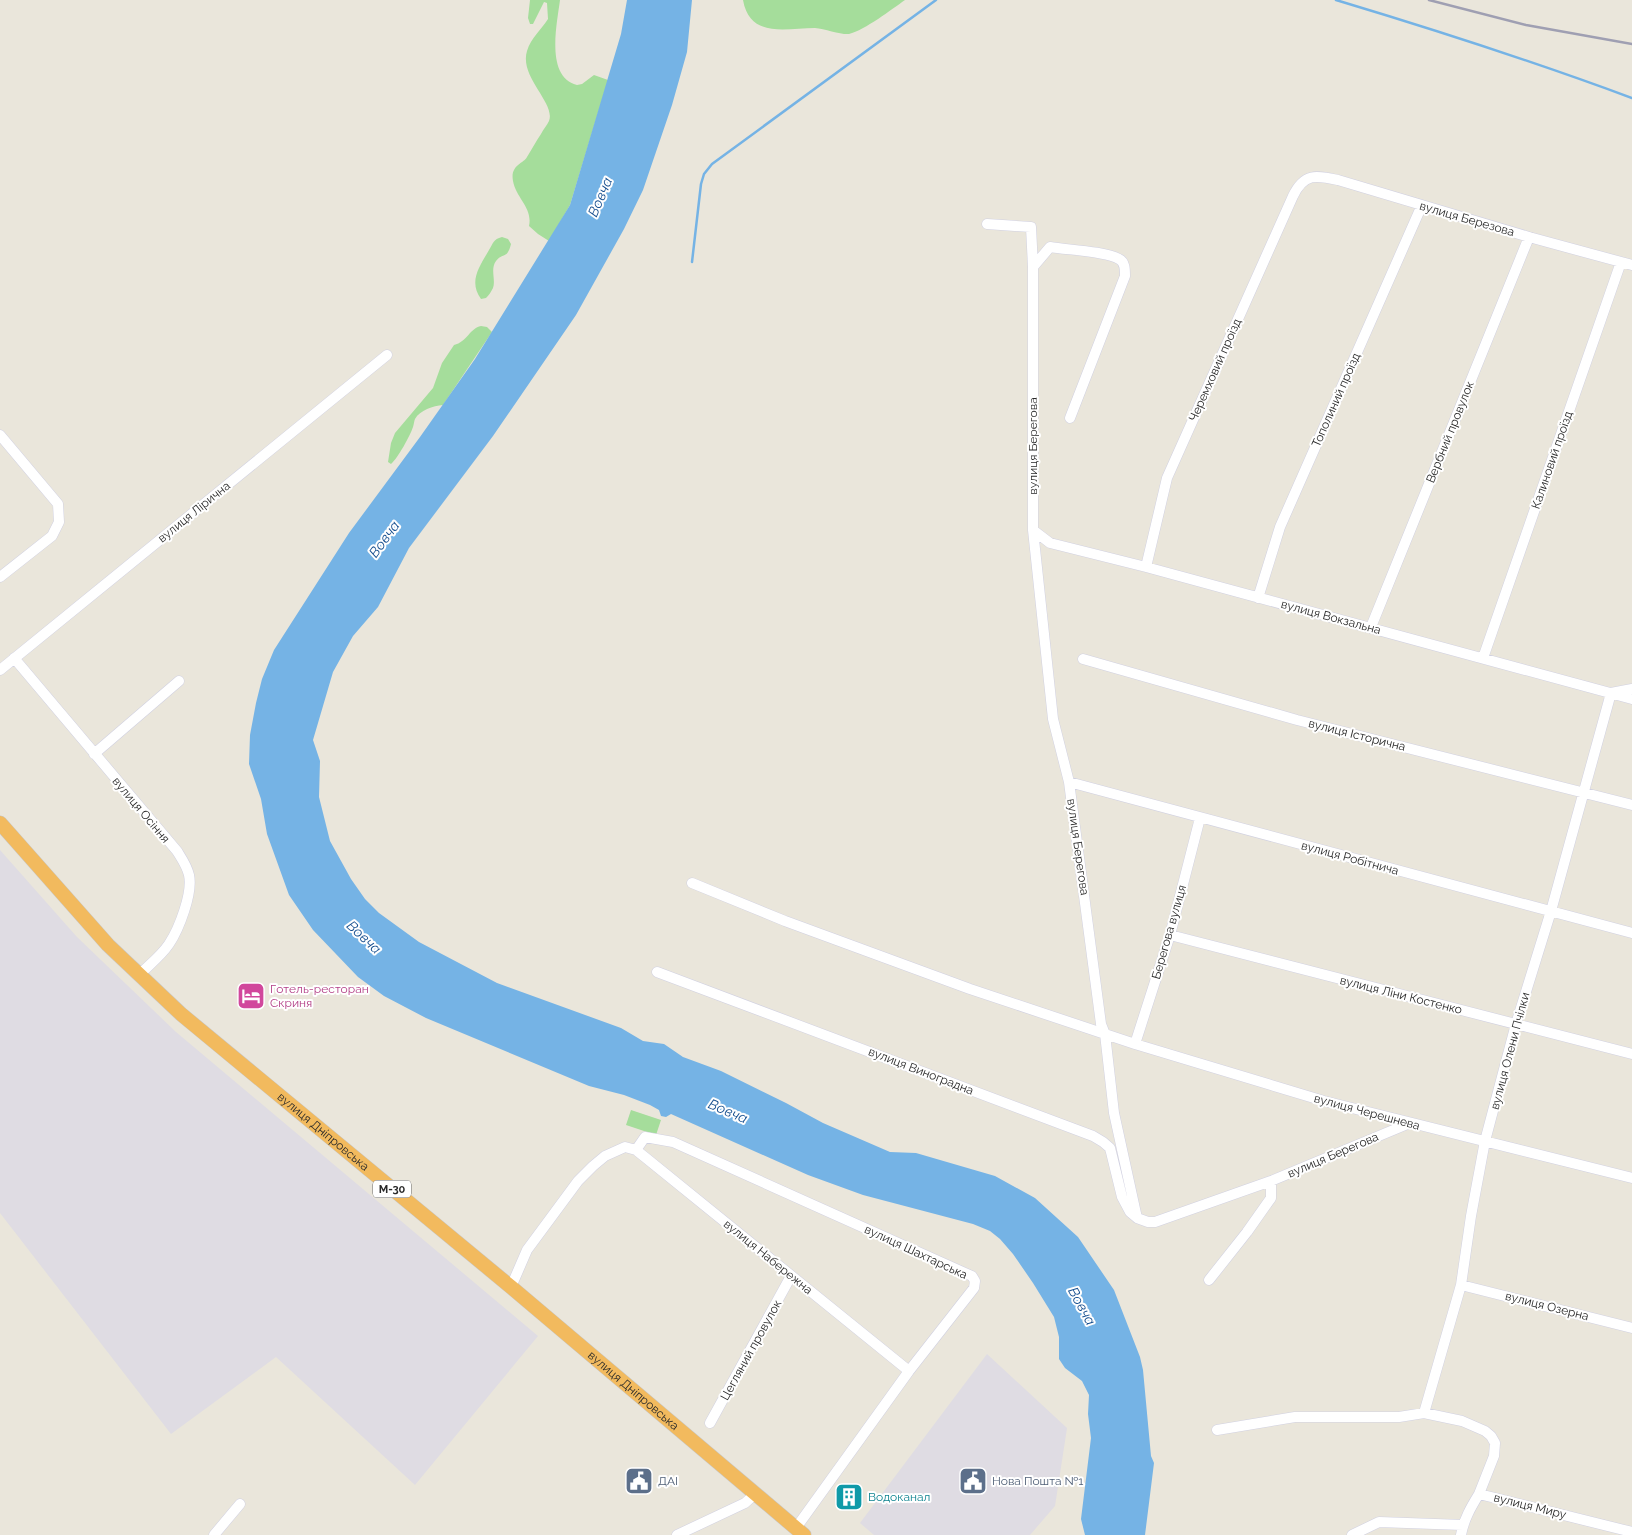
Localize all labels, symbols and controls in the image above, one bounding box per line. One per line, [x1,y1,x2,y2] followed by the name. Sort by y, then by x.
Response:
[585,175,615,219] water label: Вовча
[1418,199,1516,239] street label: вулиця Березова
[1186,316,1244,424] street label: Черемховий проїзд
[1309,351,1363,449] street label: Тополиний проїзд
[1423,379,1477,485] street label: Вербний провулок
[1026,397,1040,495] street label: вулиця Берегова
[1529,409,1575,511] street label: Калиновий проїзд
[155,479,233,545] street label: вулиця Лірична
[366,518,402,560] water label: Вовча
[1280,597,1382,637] street label: вулиця Вокзальна
[1307,716,1407,754] street label: вулиця Історична
[109,774,173,846] street label: вулиця Осіння
[1064,798,1092,896] street label: вулиця Берегова
[1300,838,1400,878] street label: вулиця Робітнича
[1149,883,1189,981] street label: Берегова вулиця
[344,917,384,957] water label: Вовча
[1338,973,1464,1017] street label: вулиця Ліни Костенко
[236,981,266,1011] hotel icon: Готель-ресторан Скриня
[270,982,369,1010] place label: Готель-ресторан Скриня
[1488,991,1532,1111] street label: вулиця Олени Пчілки
[866,1044,976,1098] street label: вулиця Виноградна
[275,1090,372,1174] street label: вулиця Дніпровська
[1313,1091,1421,1133] street label: вулиця Черешнева
[706,1096,750,1126] water label: Вовча
[1285,1130,1381,1180] street label: вулиця Берегова
[373,1180,411,1198] road number: М-30
[721,1217,815,1297] street label: вулиця Набережна
[862,1222,970,1282] street label: вулиця Шахтарська
[1065,1284,1099,1328] water label: Вовча
[1504,1289,1590,1323] street label: вулиця Озерна
[718,1297,784,1403] street label: Цегляний провулок
[585,1348,682,1433] street label: вулиця Дніпровська
[624,1466,654,1496] public building icon: ДАІ
[958,1466,988,1496] public building icon: Нова Пошта №1
[658,1474,678,1488] place label: ДАІ
[992,1474,1083,1488] place label: Нова Пошта №1
[834,1482,864,1512] building icon: Водоканал
[868,1490,930,1504] place label: Водоканал
[1492,1490,1568,1522] street label: вулиця Миру

